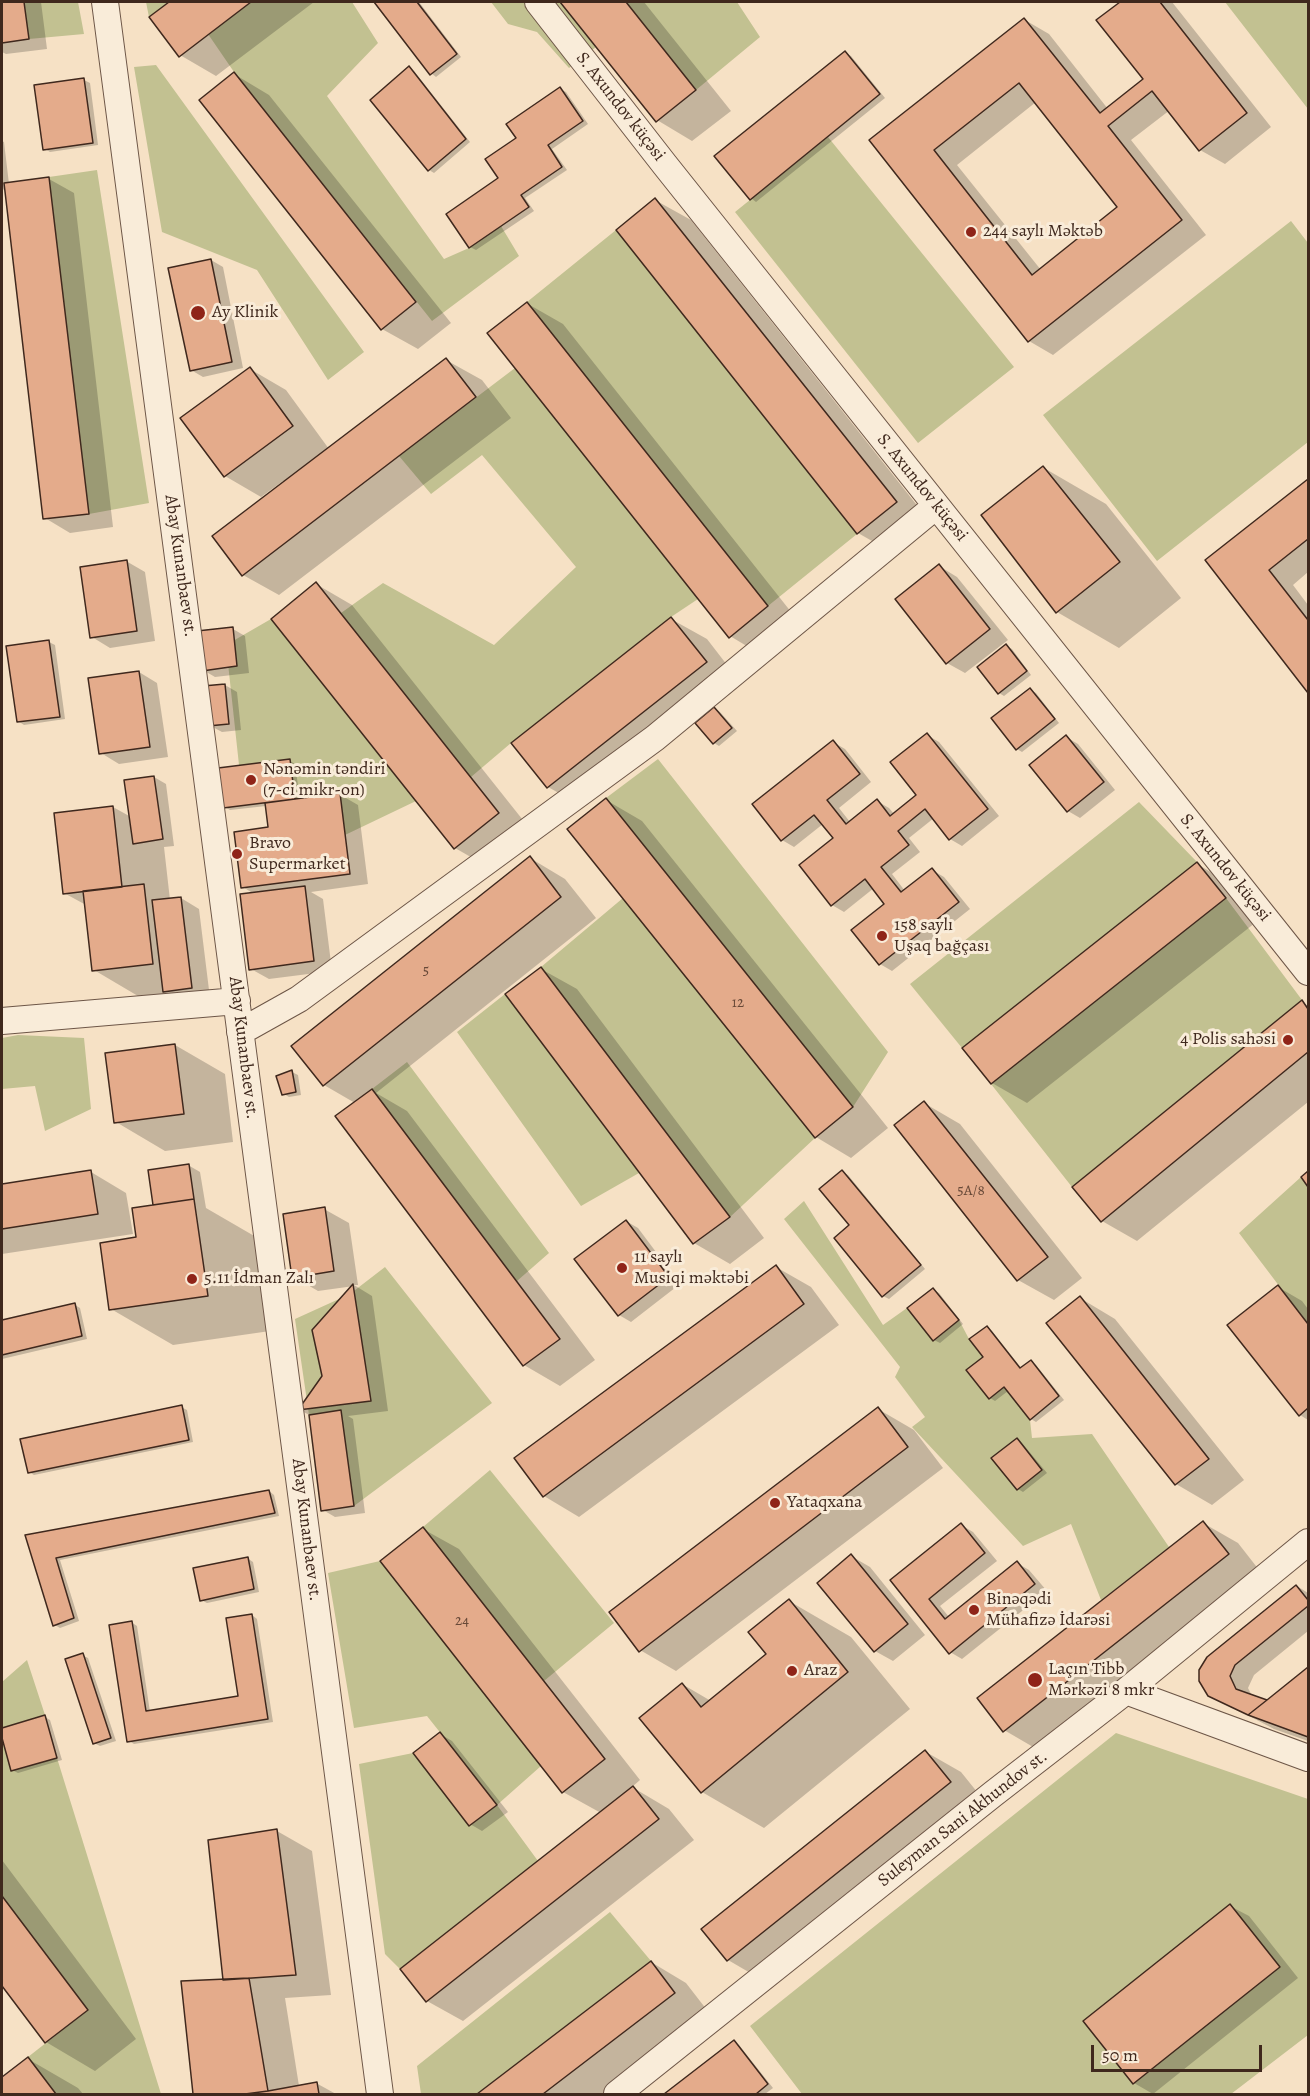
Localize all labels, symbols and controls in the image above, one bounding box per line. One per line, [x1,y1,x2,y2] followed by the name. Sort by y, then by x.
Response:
[571,48,669,166] street label: S. Axundov küçəsi
[983,221,1103,243] place label: 244 saylı Məktəb
[964,225,978,239] marker: 244 saylı Məktəb
[212,302,278,324] place label: Ay Klinik
[189,304,207,322] marker: Ay Klinik
[872,430,972,546] street label: S. Axundov küçəsi
[159,493,201,639] street label: Abay Kunanbaev st.
[263,759,386,802] place label: Nənəmin təndiri (7-ci mikr-on)
[244,773,258,787] marker: Nənəmin təndiri (7-ci mikr-on)
[1175,810,1275,926] street label: S. Axundov küçəsi
[249,833,346,876] place label: Bravo Supermarket
[230,847,244,861] marker: Bravo Supermarket
[894,915,989,958] place label: 158 saylı Uşaq bağçası
[875,929,889,943] marker: 158 saylı Uşaq bağçası
[423,962,429,980] house number: 5
[224,975,262,1121] street label: Abay Kunanbaev st.
[732,994,744,1012] house number: 12
[1180,1029,1276,1051] place label: 4 Polis sahəsi
[1281,1033,1295,1047] marker: 4 Polis sahəsi
[957,1182,985,1200] house number: 5A/8
[634,1247,749,1290] place label: 11 saylı Musiqi məktəbi
[615,1261,629,1275] marker: 11 saylı Musiqi məktəbi
[204,1268,314,1290] place label: 5.11 İdman Zalı
[185,1272,199,1286] marker: 5.11 İdman Zalı
[287,1457,325,1603] street label: Abay Kunanbaev st.
[787,1492,862,1514] place label: Yataqxana
[768,1496,782,1510] marker: Yataqxana
[986,1589,1110,1632] place label: Binəqədi Mühafizə İdarəsi
[967,1603,981,1617] marker: Binəqədi Mühafizə İdarəsi
[455,1612,469,1630] house number: 24
[1048,1659,1155,1702] place label: Laçın Tibb Mərkəzi 8 mkr
[804,1660,838,1682] place label: Araz
[785,1664,799,1678] marker: Araz
[1026,1671,1044,1689] marker: Laçın Tibb Mərkəzi 8 mkr
[874,1746,1052,1892] street label: Suleyman Sani Akhundov st.
[1094,2033,1265,2071] scale bar
[1102,2043,1138,2067] text: 50 m

